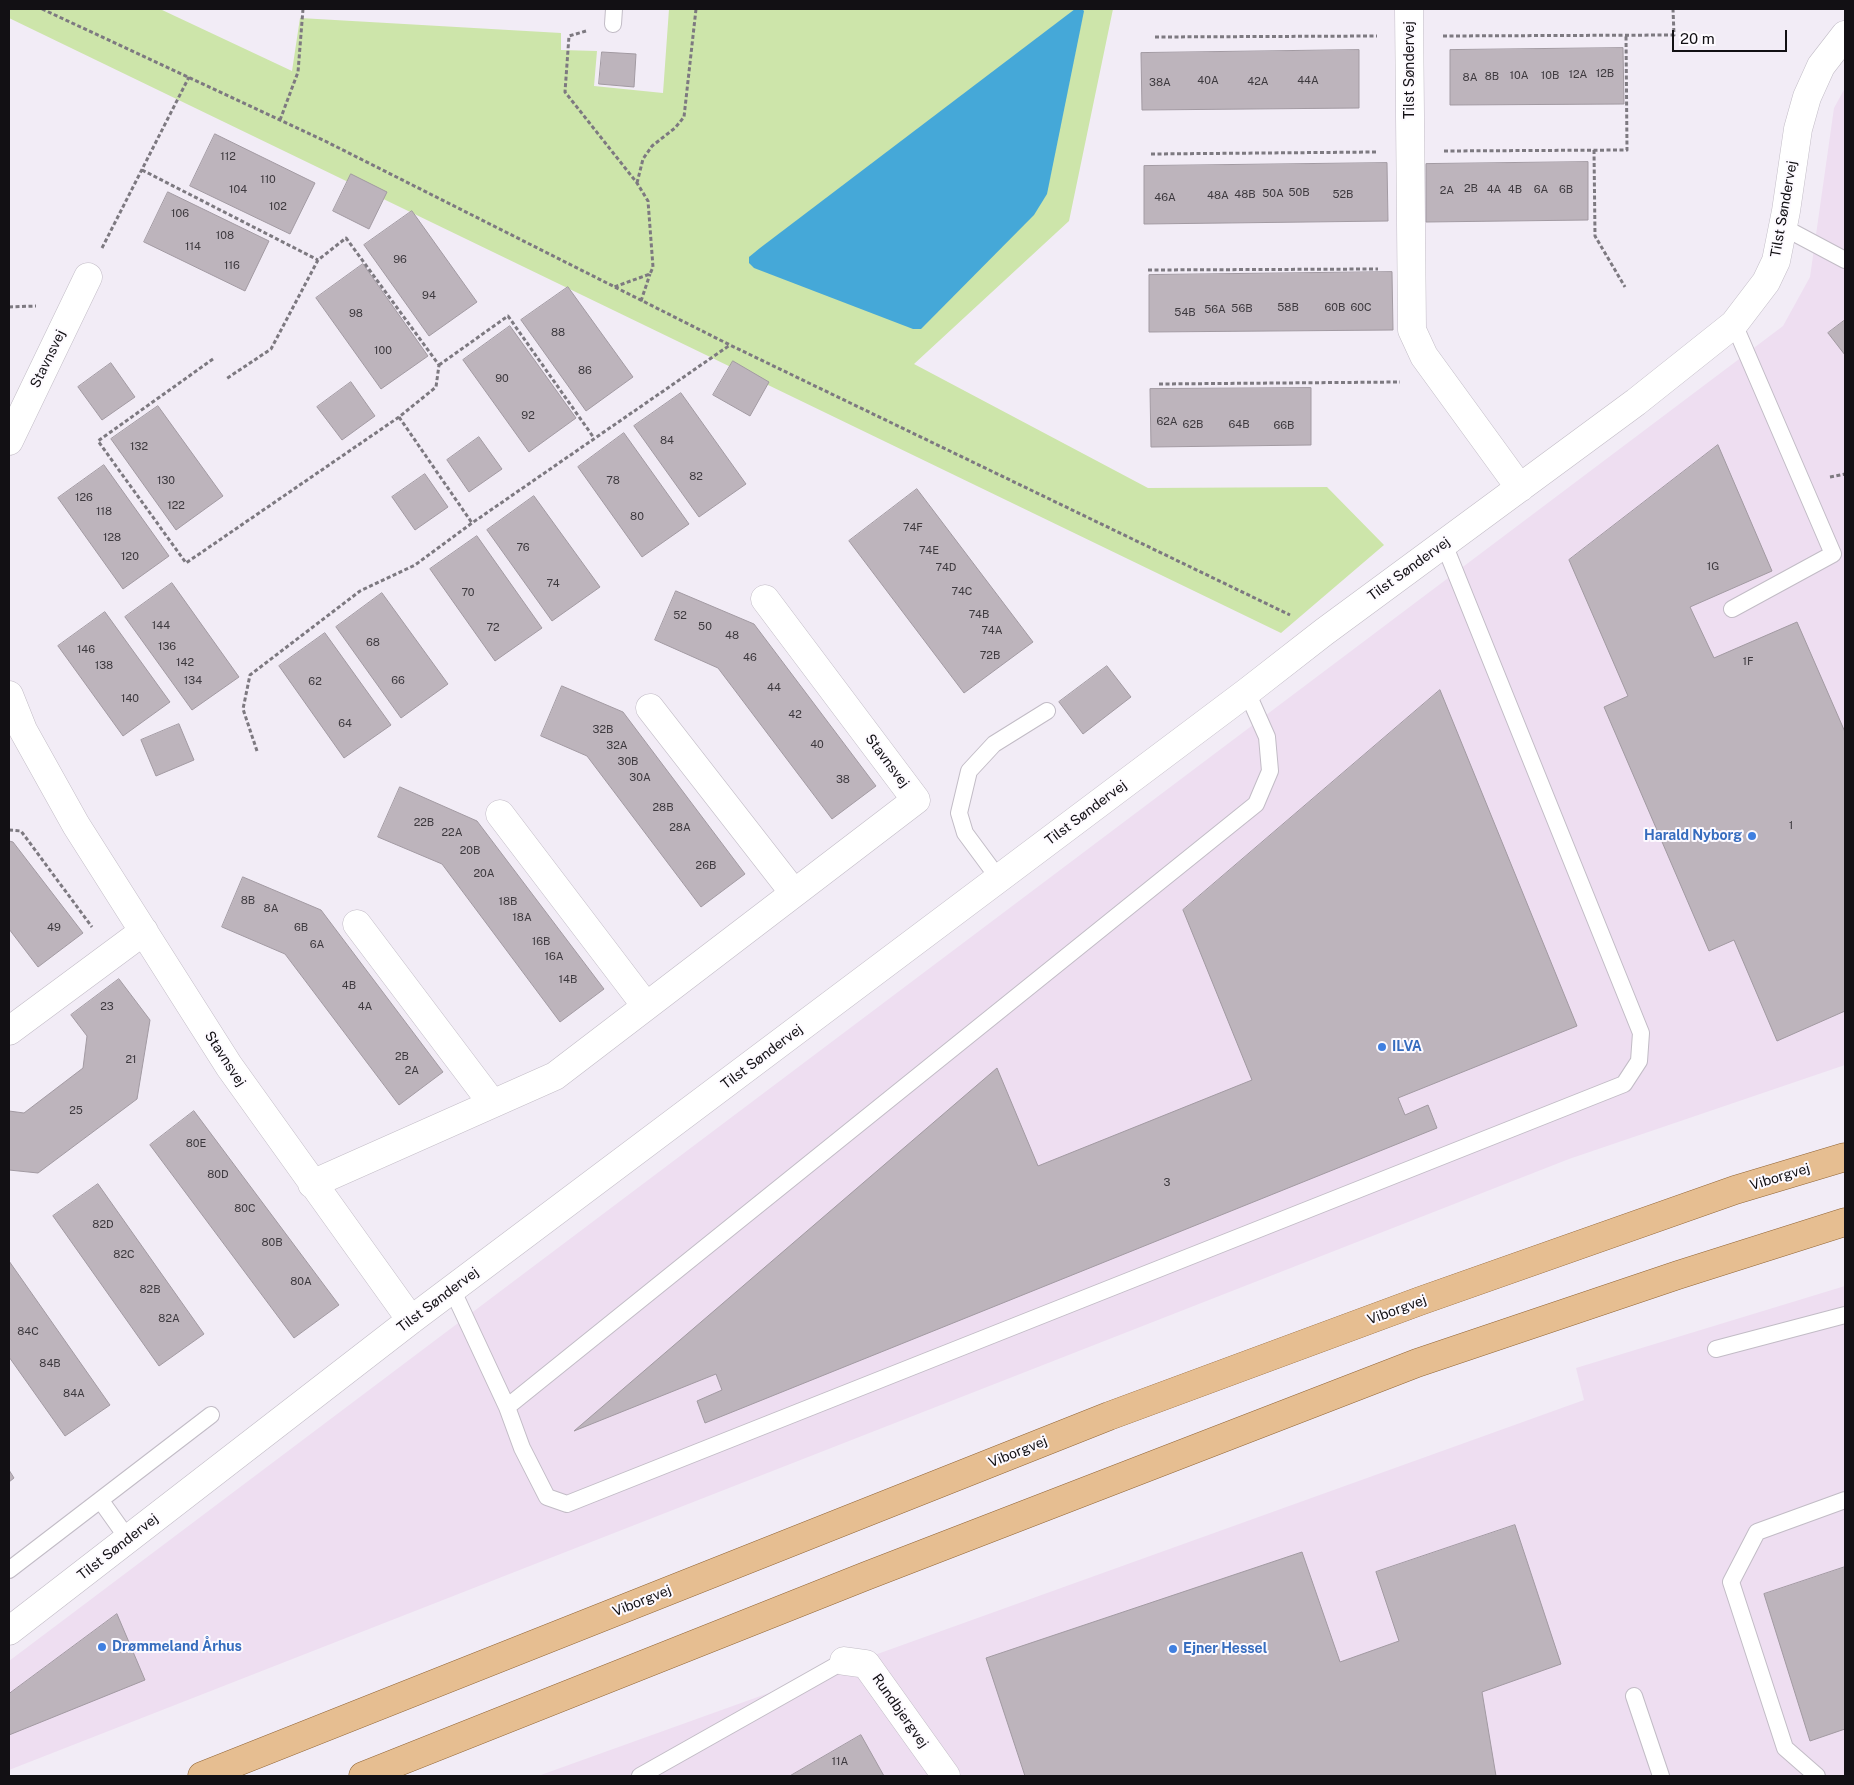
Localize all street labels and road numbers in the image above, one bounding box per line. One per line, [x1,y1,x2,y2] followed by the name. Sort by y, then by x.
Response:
[1402,21,1418,119] street label: Tilst Søndervej
[1767,159,1801,259] street label: Tilst Søndervej
[27,327,69,391] street label: Stavnsvej
[1365,533,1453,605] street label: Tilst Søndervej
[861,731,913,791] street label: Stavnsvej
[1042,777,1130,849] street label: Tilst Søndervej
[718,1021,806,1093] street label: Tilst Søndervej
[201,1028,249,1090] street label: Stavnsvej
[1748,1160,1812,1194] street label: Viborgvej
[394,1264,482,1336] street label: Tilst Søndervej
[1365,1292,1429,1328] street label: Viborgvej
[986,1433,1050,1471] street label: Viborgvej
[74,1510,162,1584] street label: Tilst Søndervej
[610,1582,674,1620] street label: Viborgvej
[868,1671,932,1751] street label: Rundbjergvej

